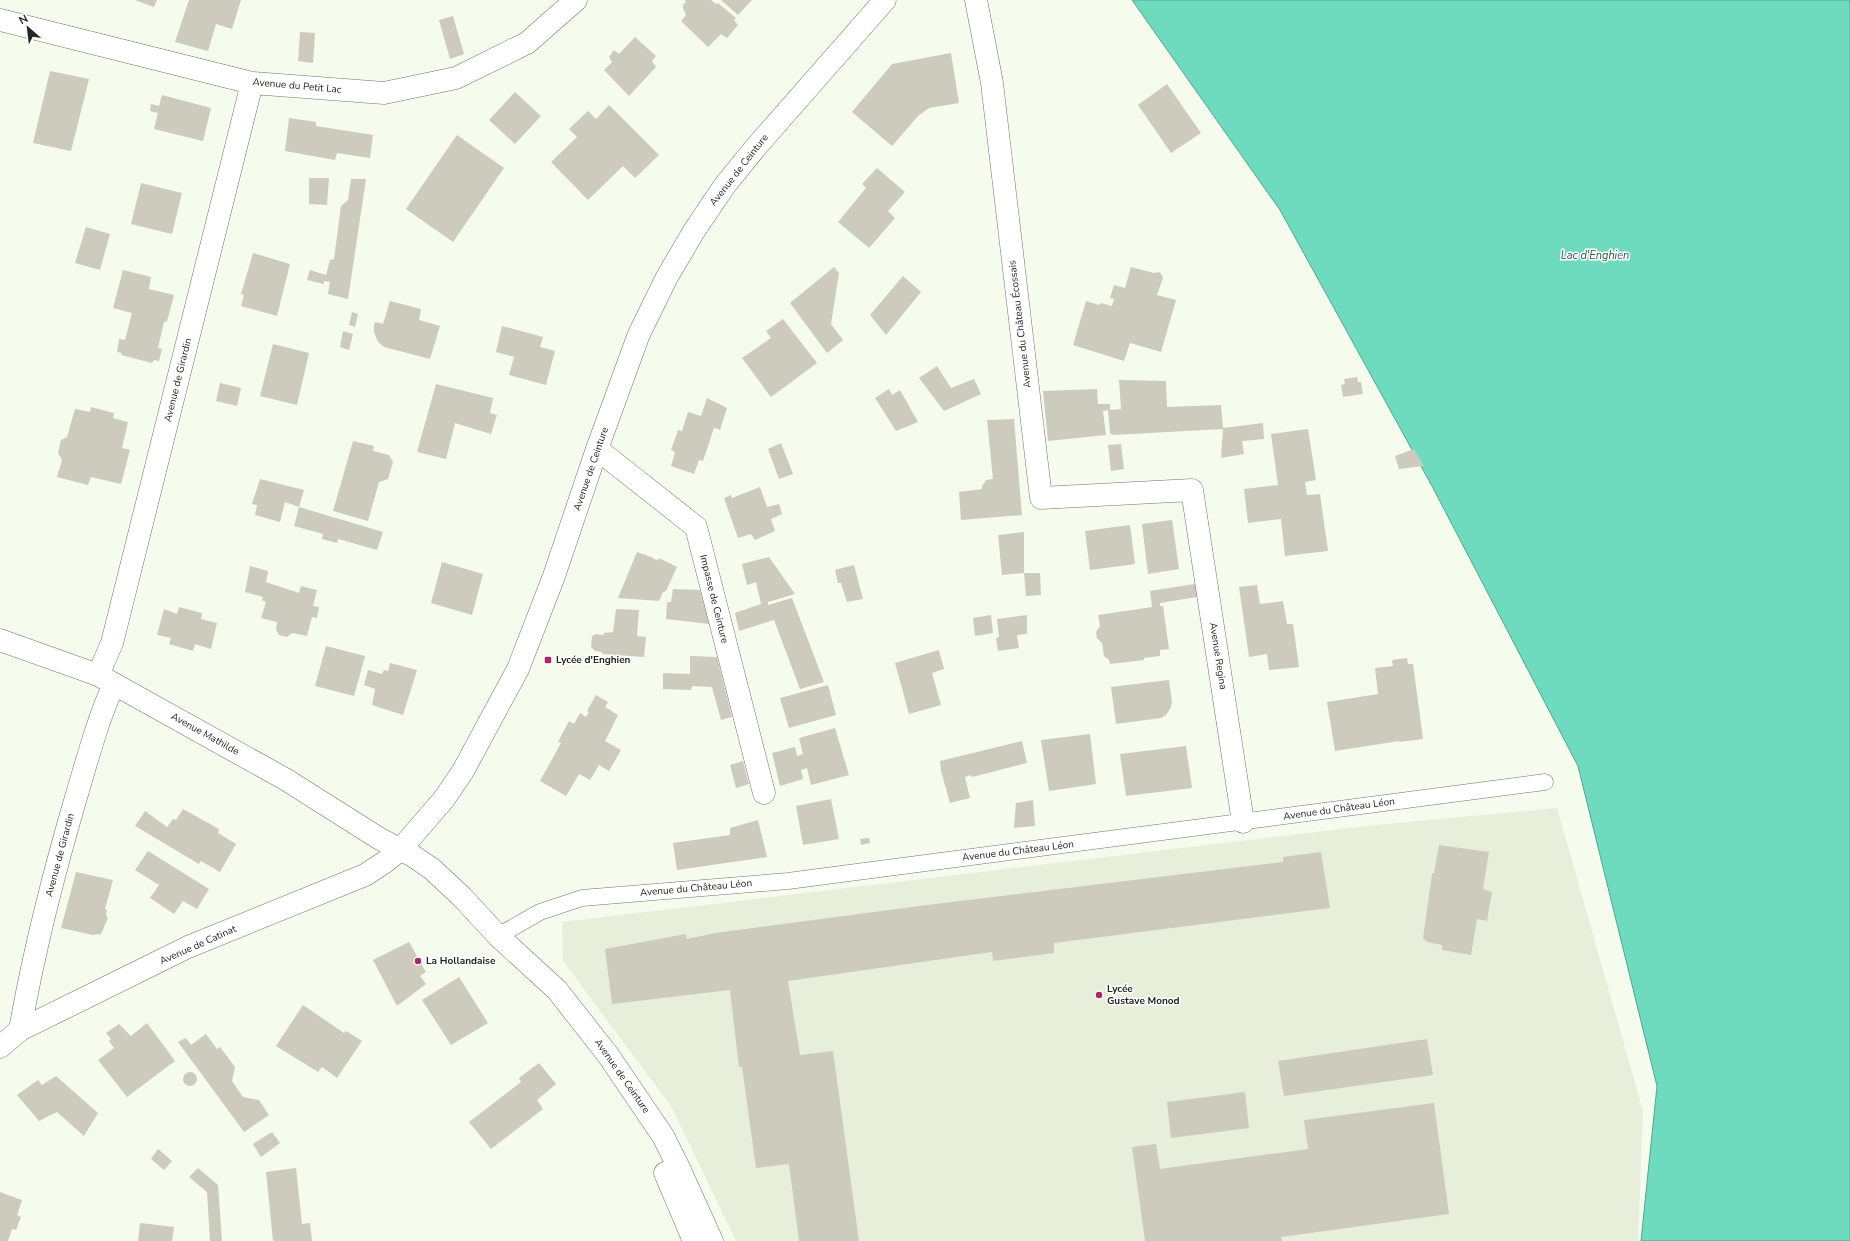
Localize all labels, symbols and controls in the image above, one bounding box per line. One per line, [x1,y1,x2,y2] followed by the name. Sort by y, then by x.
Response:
[8,8,48,48] north arrow
[16,11,31,28] text: N
[252,75,342,97] street label: Avenue du Petit Lac
[706,131,772,209] street label: Avenue de Ceinture
[1561,248,1629,263] water label: Lac d'Enghien
[1005,259,1035,389] street label: Avenue du Château Écossais
[161,337,195,423] street label: Avenue de Girardin
[570,425,612,513] street label: Avenue de Ceinture
[696,553,732,645] street label: Impasse de Ceinture
[1206,621,1230,691] street label: Avenue Regina
[556,653,631,667] place label: Lycée d'Enghien
[543,655,553,665] marker: Lycée d'Enghien
[168,709,242,759] street label: Avenue Mathilde
[1282,794,1396,824] street label: Avenue du Château Léon
[42,812,78,898] street label: Avenue de Girardin
[961,837,1075,865] street label: Avenue du Château Léon
[639,876,753,900] street label: Avenue du Château Léon
[157,922,239,968] street label: Avenue de Catinat
[426,954,496,968] place label: La Hollandaise
[413,956,423,966] marker: La Hollandaise
[1107,982,1180,1008] place label: Lycée Gustave Monod
[1094,990,1104,1000] marker: Lycée Gustave Monod
[591,1036,653,1116] street label: Avenue de Ceinture

